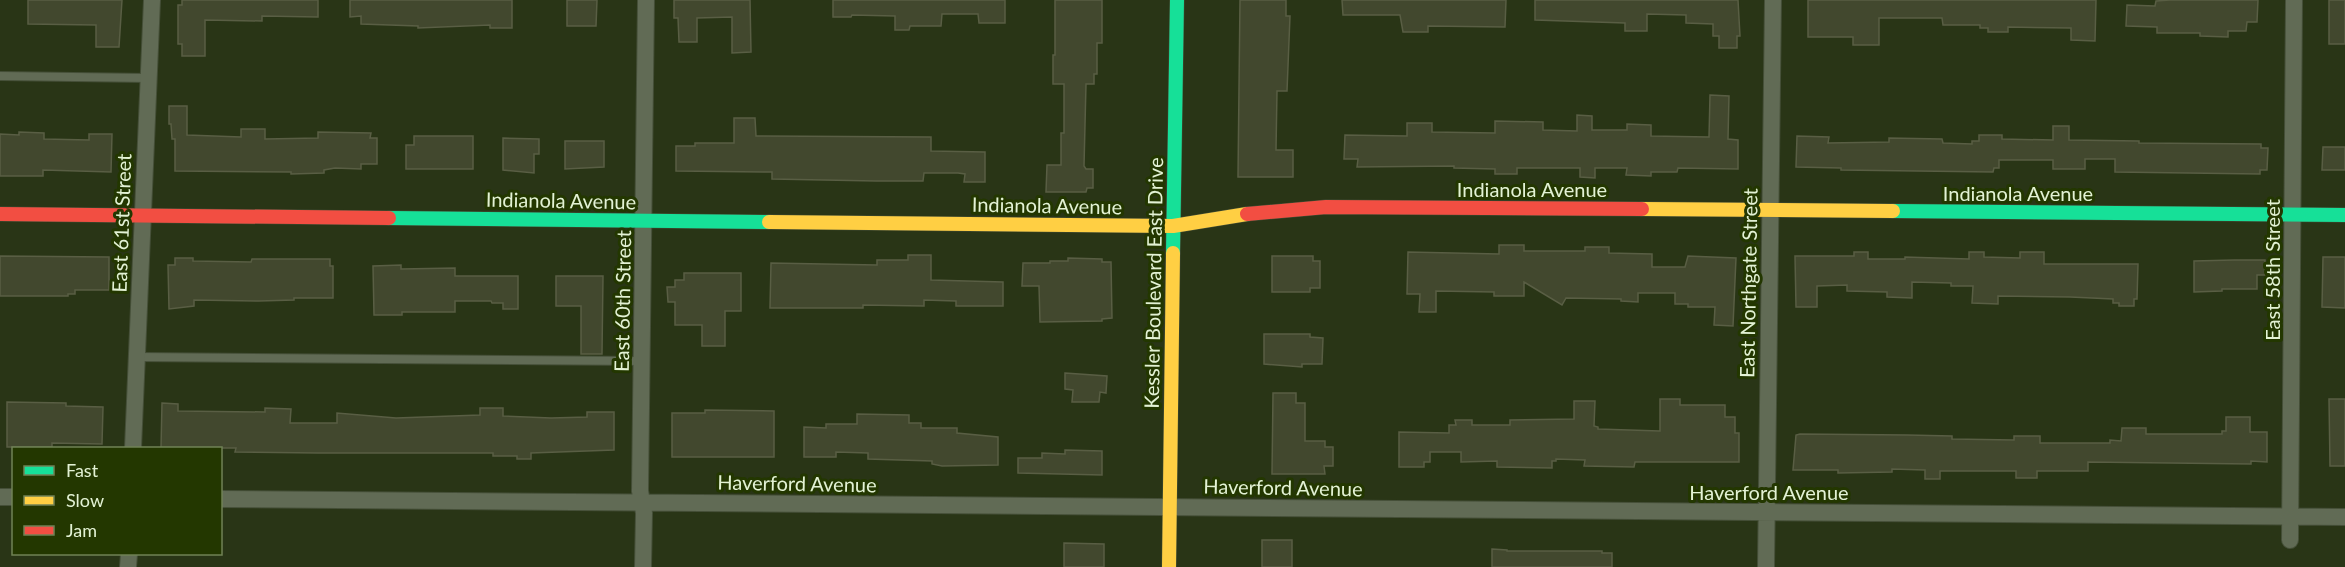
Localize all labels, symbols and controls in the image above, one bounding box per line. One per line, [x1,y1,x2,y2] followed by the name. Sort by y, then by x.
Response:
[107,153,135,293] street label: East 61st Street
[1139,157,1167,409] street label: Kessler Boulevard East Drive
[1457,177,1607,201] street label: Indianola Avenue
[1943,181,2093,205] street label: Indianola Avenue
[486,187,636,213] street label: Indianola Avenue
[1734,188,1762,378] street label: East Northgate Street
[972,192,1122,218] street label: Indianola Avenue
[2260,199,2284,341] street label: East 58th Street
[609,230,635,372] street label: East 60th Street
[12,447,222,555] legend
[66,459,99,481] text: Fast
[717,470,877,496] street label: Haverford Avenue
[1203,474,1363,500] street label: Haverford Avenue
[1689,480,1849,504] street label: Haverford Avenue
[66,489,104,511] text: Slow
[66,519,97,541] text: Jam

